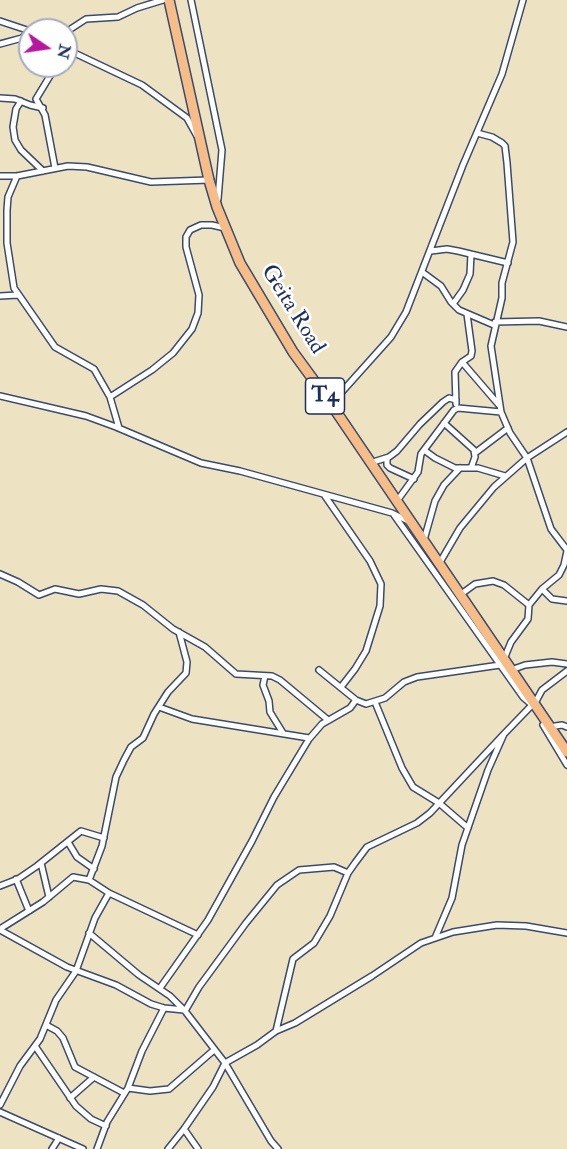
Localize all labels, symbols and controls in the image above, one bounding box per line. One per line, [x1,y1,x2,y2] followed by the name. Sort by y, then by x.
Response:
[18,18,78,78] north arrow
[52,42,75,61] text: N
[254,261,330,359] street label: Geita Road
[306,378,344,414] road number: T4

